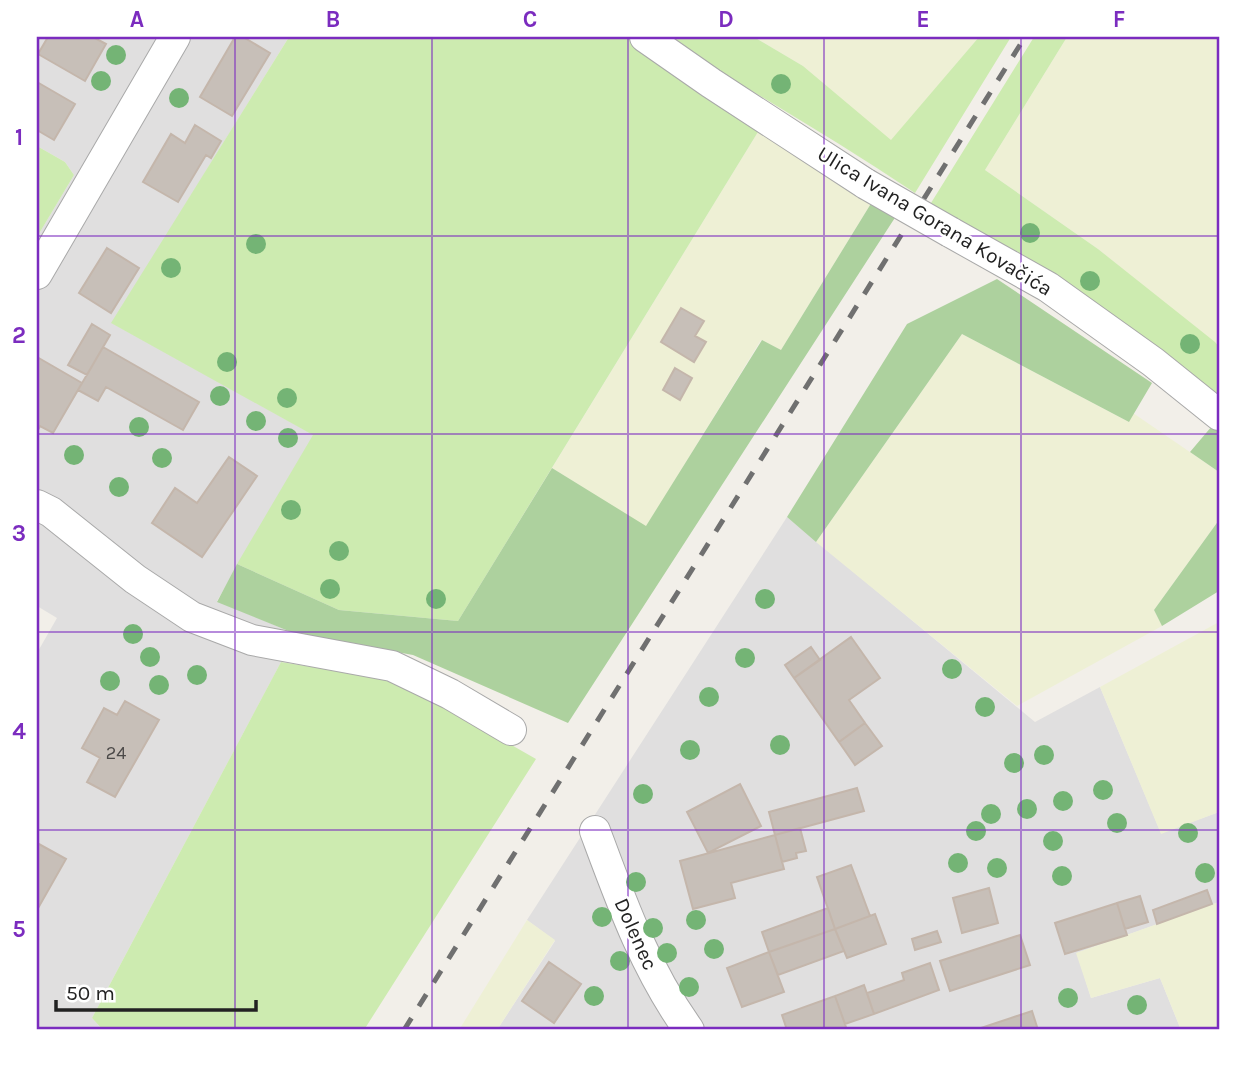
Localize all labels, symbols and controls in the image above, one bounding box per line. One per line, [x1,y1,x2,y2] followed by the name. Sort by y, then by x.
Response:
[130,6,144,33] text: A
[326,6,340,33] text: B
[523,6,537,33] text: C
[718,6,734,33] text: D
[916,6,930,33] text: E
[1113,6,1125,33] text: F
[15,124,23,151] text: 1
[813,141,1057,301] street label: Ulica Ivana Gorana Kovačića
[12,322,26,349] text: 2
[12,520,26,547] text: 3
[12,718,26,745] text: 4
[106,742,126,764] house number: 24
[610,894,662,974] street label: Dolenec
[12,916,26,943] text: 5
[56,969,256,1013] scale bar
[66,981,115,1005] text: 50 m

